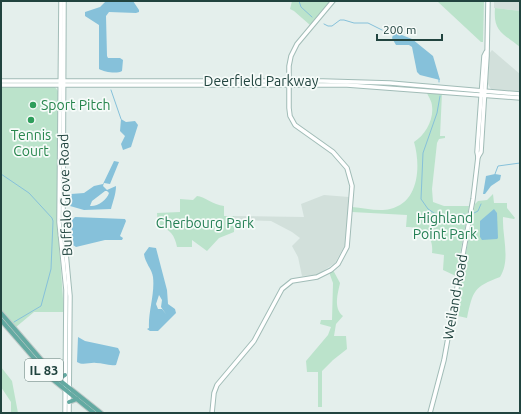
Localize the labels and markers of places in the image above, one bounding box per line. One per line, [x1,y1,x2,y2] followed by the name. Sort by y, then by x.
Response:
[41,97,110,113] place label: Sport Pitch
[28,100,38,110] marker: Sport Pitch
[26,115,36,125] marker: Tennis Court
[11,127,51,159] place label: Tennis Court

